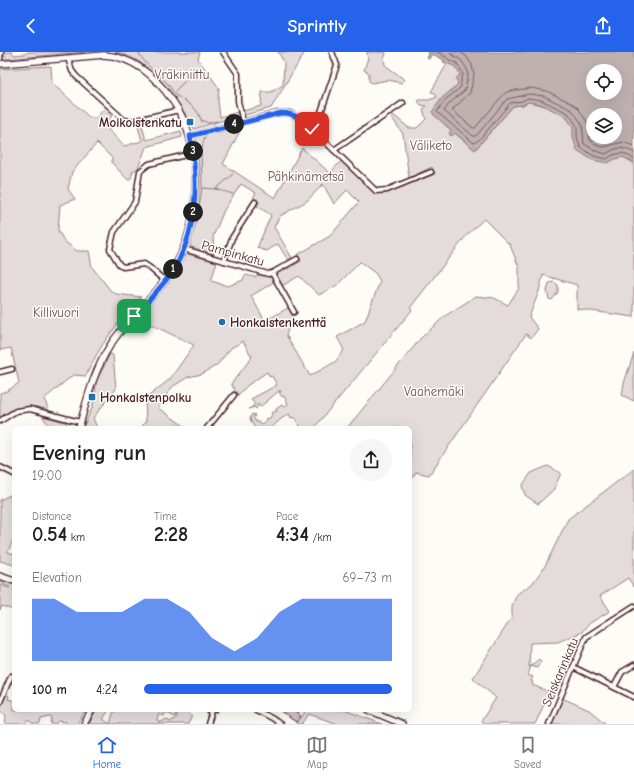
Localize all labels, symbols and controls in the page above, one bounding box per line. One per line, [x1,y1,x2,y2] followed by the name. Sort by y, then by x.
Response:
[20,15,42,37] icon: back
[592,15,614,37] icon: share
[287,16,347,37] text: Sprintly
[586,64,622,144] map controls
[586,64,622,100] button: locate
[155,67,209,82] park label: Vräkiniittu
[586,108,622,144] button: layers
[295,112,329,146] pin
[224,114,244,134] pin: 4
[99,115,182,130] place label: Moikoistenkatu
[185,117,195,127] marker: Moikoistenkatu
[231,117,237,130] text: 4
[301,118,323,140] icon: check
[410,138,452,153] park label: Väliketo
[183,141,203,161] pin: 3
[190,144,196,157] text: 3
[268,169,344,184] park label: Pähkinämetsä
[183,202,203,222] pin: 2
[190,205,196,218] text: 2
[200,237,266,269] street label: Pampinkatu
[163,259,183,279] pin: 1
[171,262,175,275] text: 1
[117,299,151,333] pin
[33,305,79,320] park label: Killivuori
[123,305,145,327] icon: arrive
[230,315,326,330] place label: Honkaistenkenttä
[217,317,227,327] marker: Honkaistenkenttä
[404,384,464,399] park label: Vaahemäki
[100,390,192,405] place label: Honkaistenpolku
[87,392,97,402] marker: Honkaistenpolku
[350,439,392,481] button: share
[32,440,146,466] text: Evening run
[32,468,62,483] text: 19:00
[32,510,71,523] text: Distance
[154,510,177,523] text: Time
[276,510,298,523] text: Pace
[32,523,67,546] text: 0.54
[154,523,188,546] text: 2:28
[276,523,309,546] text: 4:34
[67,531,85,544] text: km
[309,531,332,544] text: /km
[32,570,82,585] text: Elevation
[342,570,392,585] text: 69–73 m
[539,635,581,709] street label: Seiskarinkatu
[32,682,67,697] text: 100 m
[96,682,118,697] text: 4:24
[93,734,121,771] tab: Home
[306,734,328,771] tab: Map
[514,734,541,771] tab: Saved

